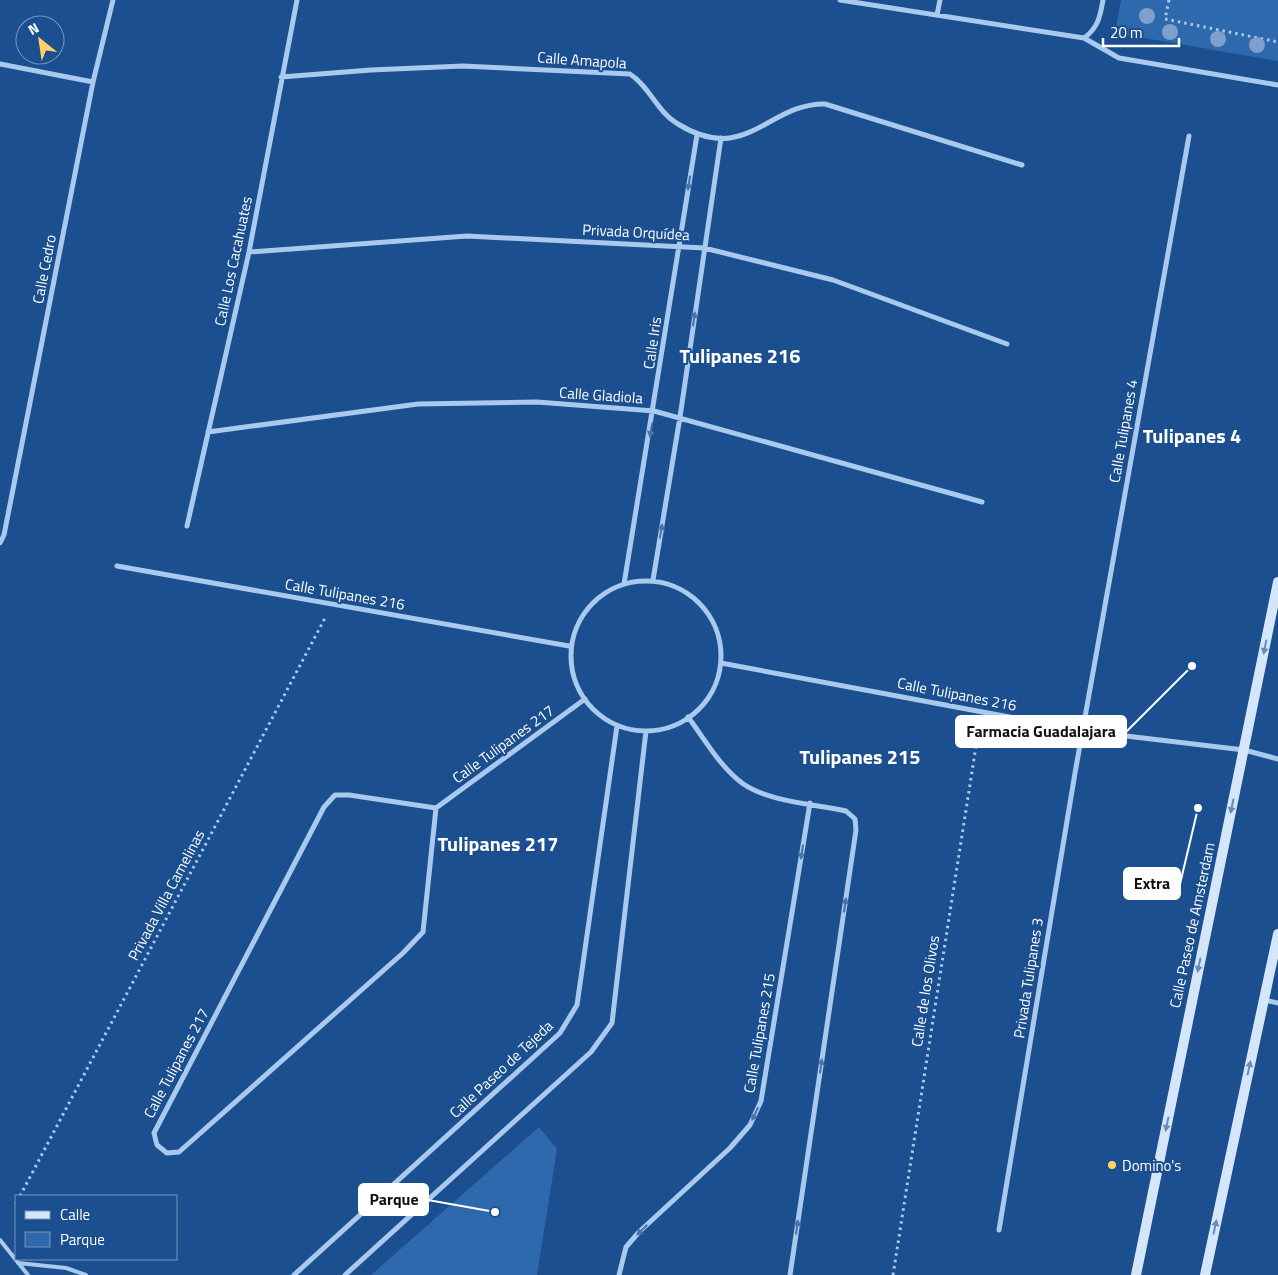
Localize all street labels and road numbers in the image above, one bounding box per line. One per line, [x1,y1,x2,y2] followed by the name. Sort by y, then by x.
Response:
[537,45,628,75] street label: Calle Amapola
[208,194,258,328] street label: Calle Los Cacahuates
[582,218,691,246] street label: Privada Orquídea
[26,232,62,306] street label: Calle Cedro
[637,315,667,371] street label: Calle Iris
[1103,378,1143,484] street label: Calle Tulipanes 4
[558,381,644,409] street label: Calle Gladiola
[283,572,407,616] street label: Calle Tulipanes 216
[895,671,1019,717] street label: Calle Tulipanes 216
[447,699,559,789] street label: Calle Tulipanes 217
[122,825,210,965] street label: Privada Villa Camelinas
[1163,840,1221,1010] street label: Calle Paseo de Amsterdam
[1007,916,1049,1040] street label: Privada Tulipanes 3
[905,934,945,1048] street label: Calle de los Olivos
[737,971,781,1095] street label: Calle Tulipanes 215
[137,1004,215,1122] street label: Calle Tulipanes 217
[444,1014,558,1123] street label: Calle Paseo de Tejeda

